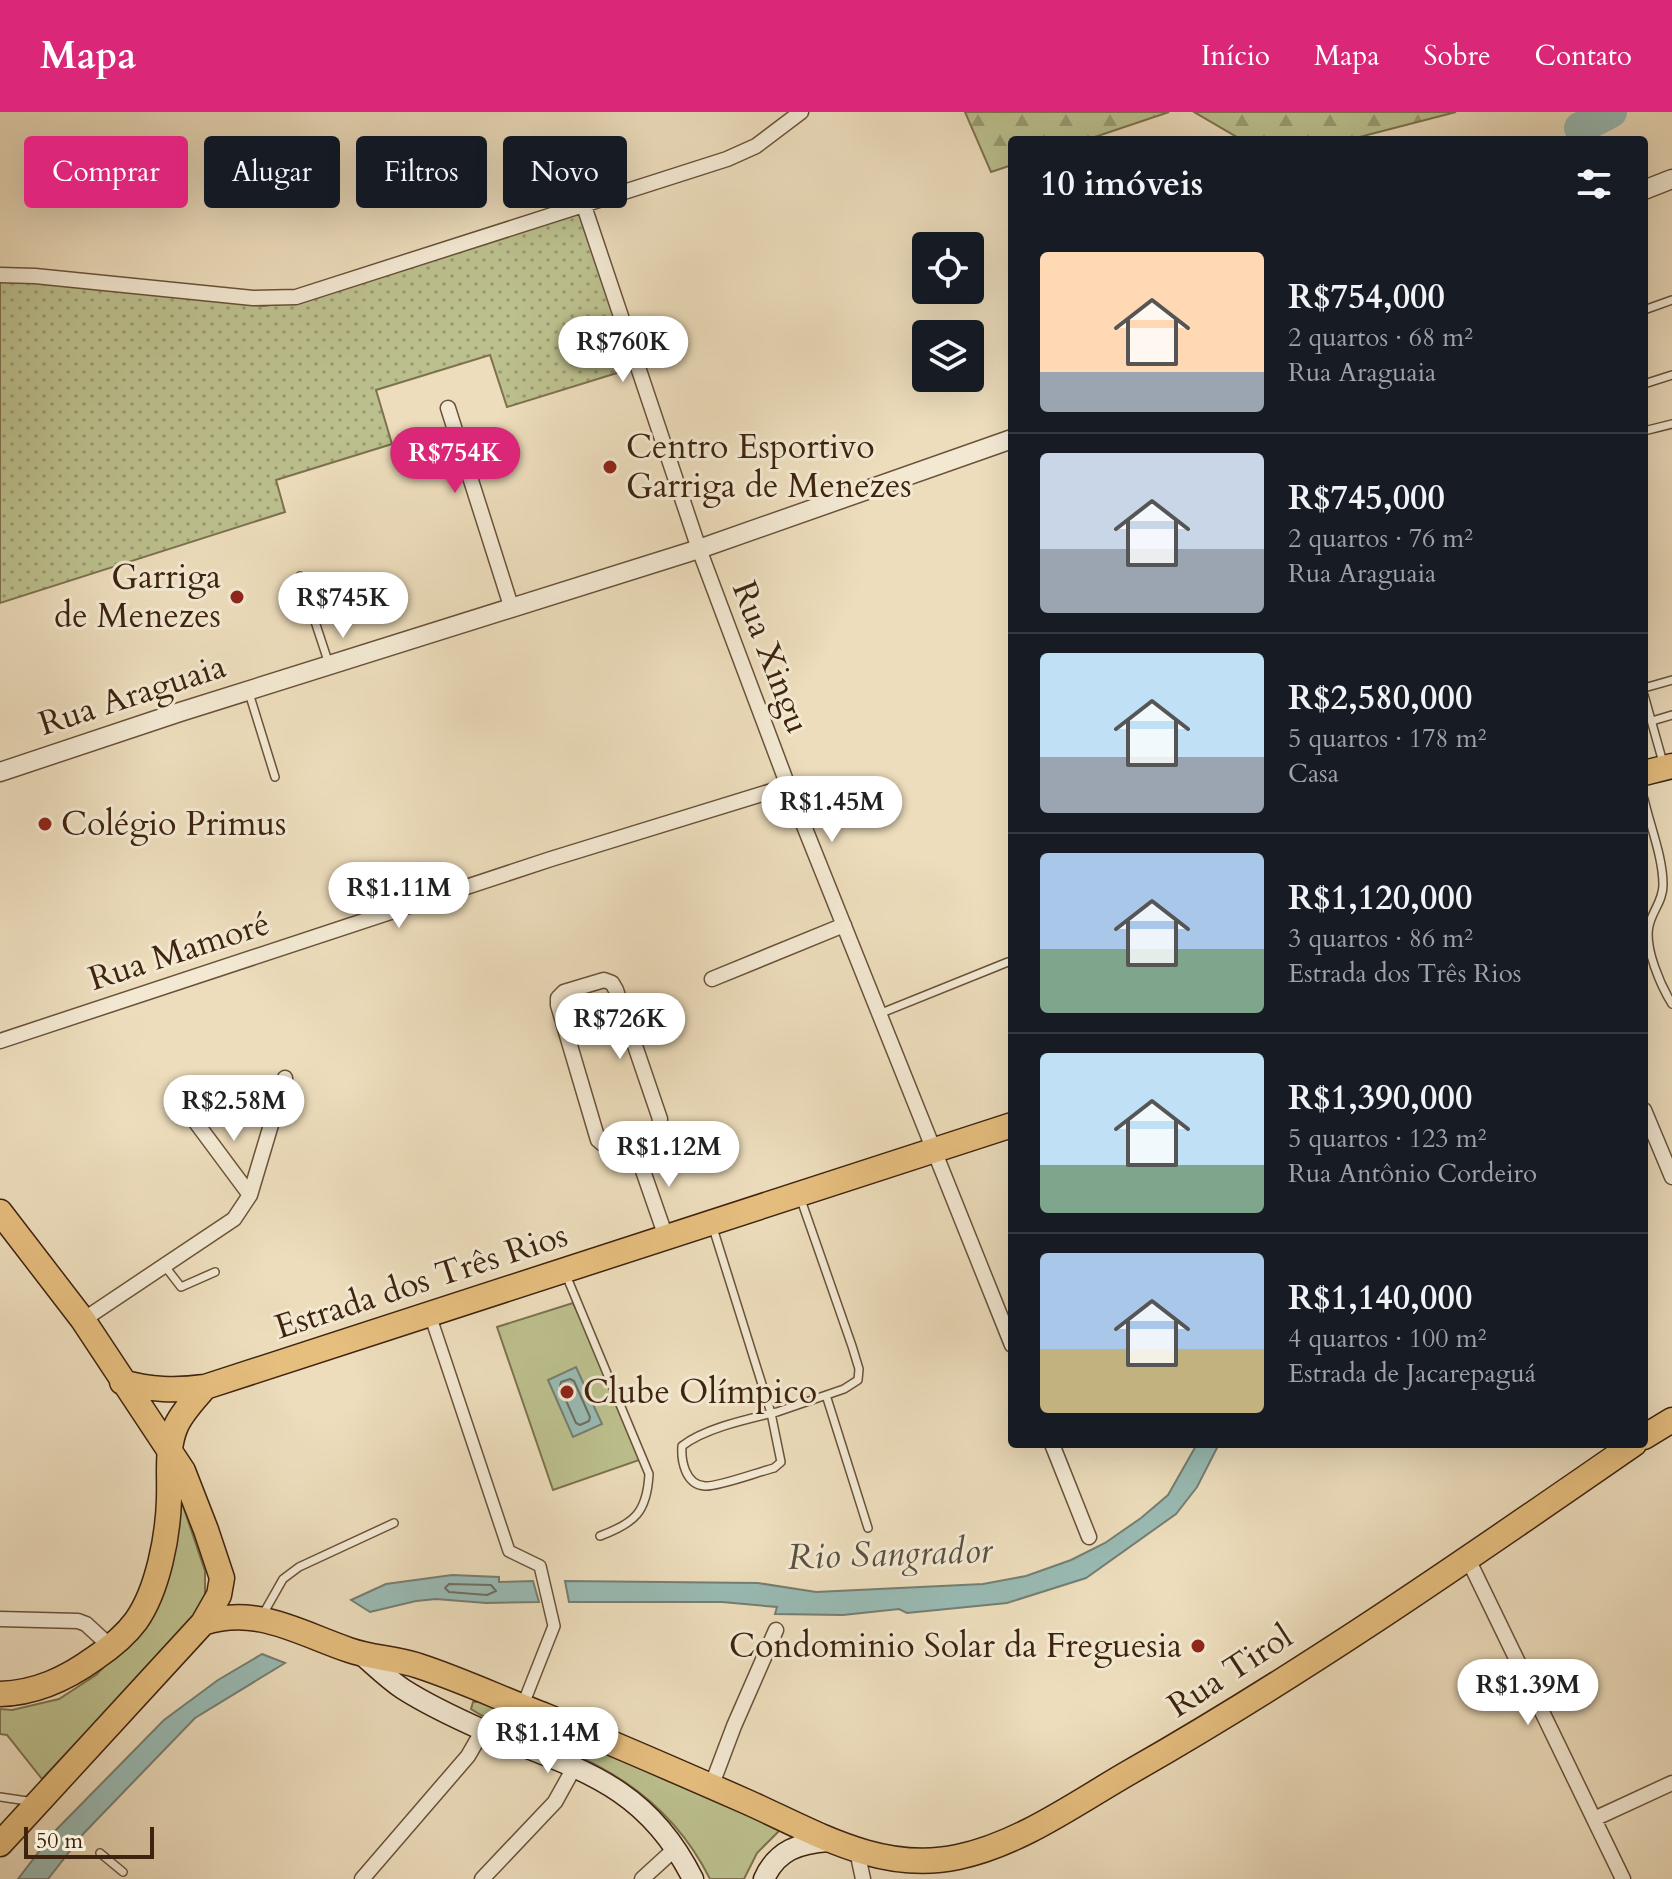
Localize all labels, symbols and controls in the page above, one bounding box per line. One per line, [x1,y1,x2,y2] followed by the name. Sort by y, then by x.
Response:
[40,30,136,82] text: Mapa
[1201,37,1270,75] text: Início
[1314,37,1379,75] text: Mapa
[1423,37,1491,75] text: Sobre
[1535,37,1632,75] text: Contato
[24,136,188,208] chip: Comprar
[204,136,340,208] chip: Alugar
[356,136,487,208] chip: Filtros
[503,136,627,208] chip: Novo
[1040,161,1203,207] text: 10 imóveis
[1572,162,1616,206] icon: filters
[912,232,984,392] map controls
[912,232,984,304] button: locate
[1288,274,1445,320] text: R$754,000
[1104,284,1200,380] icon: home
[558,316,688,384] pin: R$760K
[912,320,984,392] button: layers
[1288,320,1473,355] text: 2 quartos · 68 m²
[576,324,670,359] text: R$760K
[1288,355,1436,390] text: Rua Araguaia
[626,424,912,509] place label: Centro Esportivo Garriga de Menezes
[390,427,520,495] pin: R$754K
[408,435,502,470] text: R$754K
[601,458,619,476] marker: Centro Esportivo Garriga de Menezes
[1288,475,1445,521] text: R$745,000
[1104,485,1200,581] icon: home
[1288,521,1473,556] text: 2 quartos · 76 m²
[54,554,221,639] place label: Garriga de Menezes
[1288,556,1436,591] text: Rua Araguaia
[278,572,408,640] pin: R$745K
[721,574,821,740] street label: Rua Xingu
[296,580,390,615] text: R$745K
[228,588,246,606] marker: Garriga de Menezes
[33,643,232,747] street label: Rua Araguaia
[1288,675,1472,721] text: R$2,580,000
[1104,685,1200,781] icon: home
[1288,721,1486,756] text: 5 quartos · 178 m²
[1288,756,1339,791] text: Casa
[758,776,906,844] pin: R$1.45M
[779,784,885,819] text: R$1.45M
[61,801,286,847] place label: Colégio Primus
[36,815,54,833] marker: Colégio Primus
[325,862,473,930] pin: R$1.11M
[346,870,452,905] text: R$1.11M
[1288,875,1472,921] text: R$1,120,000
[1104,885,1200,981] icon: home
[83,900,275,1002] street label: Rua Mamoré
[1288,921,1473,956] text: 3 quartos · 86 m²
[1288,956,1521,991] text: Estrada dos Três Rios
[555,993,685,1061] pin: R$726K
[573,1001,667,1036] text: R$726K
[160,1075,308,1143] pin: R$2.58M
[1288,1075,1472,1121] text: R$1,390,000
[181,1083,287,1118] text: R$2.58M
[1104,1085,1200,1181] icon: home
[595,1121,743,1189] pin: R$1.12M
[1288,1121,1486,1156] text: 5 quartos · 123 m²
[616,1129,722,1164] text: R$1.12M
[1288,1156,1537,1191] text: Rua Antônio Cordeiro
[269,1212,573,1350] street label: Estrada dos Três Rios
[1288,1275,1472,1321] text: R$1,140,000
[1104,1285,1200,1381] icon: home
[1288,1321,1486,1356] text: 4 quartos · 100 m²
[1288,1356,1536,1391] text: Estrada de Jacarepaguá
[583,1369,817,1415] place label: Clube Olímpico
[558,1383,576,1401] marker: Clube Olímpico
[787,1526,995,1582] water label: Rio Sangrador
[1159,1613,1302,1728] street label: Rua Tirol
[729,1623,1182,1669] place label: Condominio Solar da Freguesia
[1189,1637,1207,1655] marker: Condominio Solar da Freguesia
[1454,1659,1602,1727] pin: R$1.39M
[1475,1667,1581,1702] text: R$1.39M
[474,1707,622,1775] pin: R$1.14M
[495,1715,601,1750] text: R$1.14M
[24,1823,154,1859] scale bar
[36,1826,83,1856] text: 50 m

